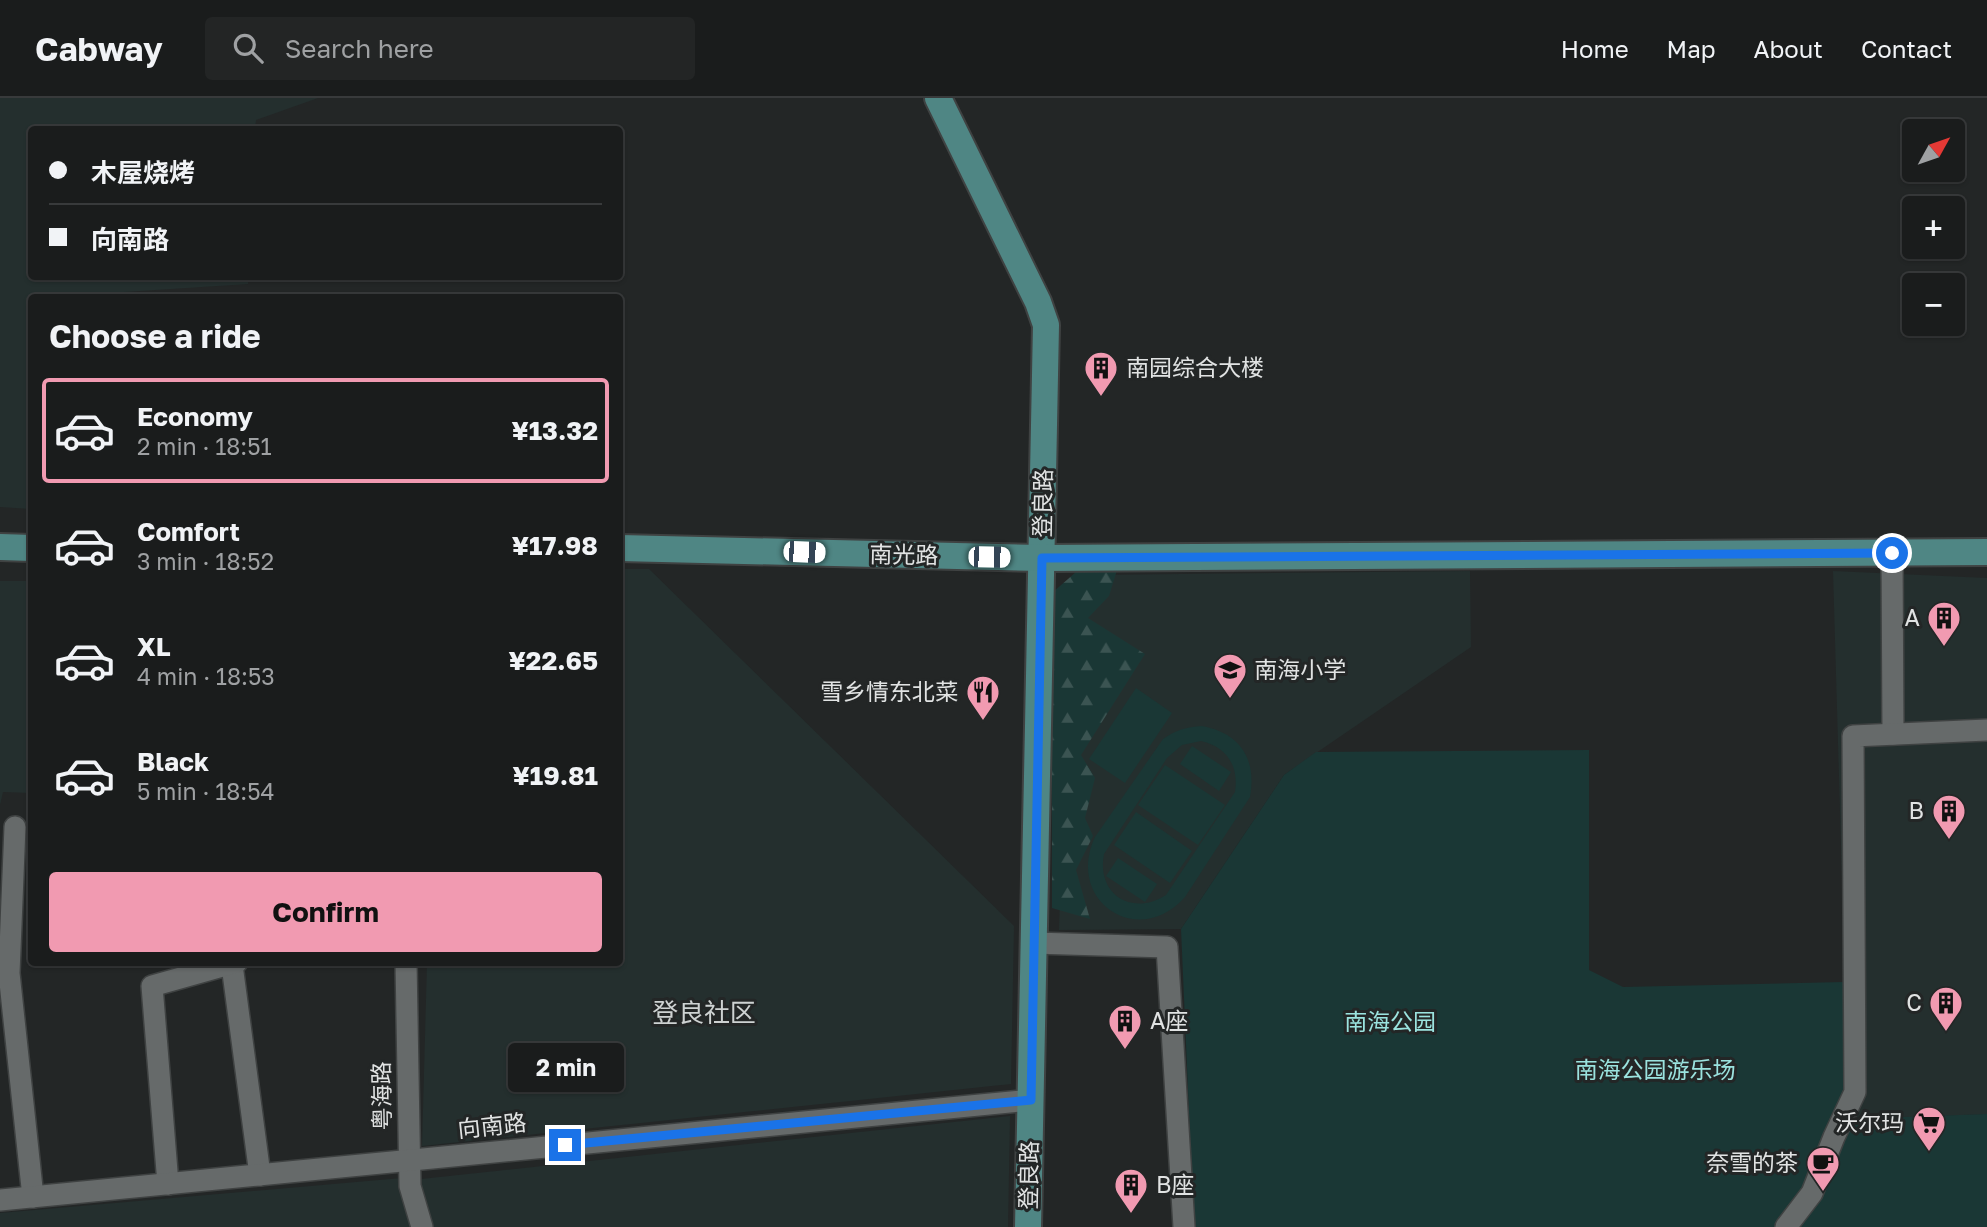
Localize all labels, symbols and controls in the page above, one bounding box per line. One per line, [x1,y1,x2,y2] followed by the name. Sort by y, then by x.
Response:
[205,17,695,80] search box
[35,29,163,68] text: Cabway
[229,29,267,67] icon: search
[285,33,434,64] text: Search here
[1561,34,1629,63] text: Home
[1667,34,1716,63] text: Map
[1754,34,1823,63] text: About
[1861,34,1952,63] text: Contact
[1902,119,1965,182] north arrow
[1902,119,1965,336] map controls
[91,157,195,188] text: 木屋烧烤
[1902,196,1965,259] button: +
[91,224,169,255] text: 向南路
[1902,273,1965,336] button: −
[49,317,261,355] text: Choose a ride
[1082,349,1120,398] building icon: 南园综合大楼
[1126,353,1264,381] place label: 南园综合大楼
[53,399,116,462] icon: car
[137,401,253,432] text: Economy
[512,415,598,446] text: ¥13.32
[137,432,272,460] text: 2 min · 18:51
[1027,468,1057,538] street label: 登良路
[53,514,116,577] icon: car
[137,516,240,547] text: Comfort
[512,530,598,561] text: ¥17.98
[1876,537,1908,569] route start
[869,539,939,569] street label: 南光路
[783,541,826,563] car
[968,546,1011,568] car
[137,547,274,575] text: 3 min · 18:52
[1925,599,1963,648] building icon: A
[1905,603,1920,631] place label: A
[53,629,116,692] icon: car
[137,631,171,662] text: XL
[508,645,598,676] text: ¥22.65
[1211,651,1249,700] school or university icon: 南海小学
[1254,655,1346,683] place label: 南海小学
[137,662,275,690] text: 4 min · 18:53
[964,673,1002,722] restaurant icon: 雪乡情东北菜
[820,677,958,705] place label: 雪乡情东北菜
[53,744,116,807] icon: car
[137,746,209,777] text: Black
[513,760,598,791] text: ¥19.81
[137,777,275,805] text: 5 min · 18:54
[1930,792,1968,841] building icon: B
[1909,796,1924,824] place label: B
[49,872,602,952] button: Confirm
[1927,984,1965,1033] building icon: C
[1906,988,1922,1016] place label: C
[652,997,756,1028] district label: 登良社区
[1106,1002,1144,1051] building icon: A座
[1150,1006,1188,1034] place label: A座
[1344,1007,1436,1035] park label: 南海公园
[507,1044,623,1093] callout: 2 min
[536,1053,596,1081] text: 2 min
[1575,1055,1736,1083] park label: 南海公园游乐场
[366,1061,396,1131] street label: 粤海路
[1910,1104,1948,1153] supermarket icon: 沃尔玛
[456,1107,528,1143] street label: 向南路
[1835,1108,1904,1136] place label: 沃尔玛
[549,1129,581,1161] route end
[1013,1140,1043,1210] street label: 登良路
[1804,1144,1842,1193] cafe icon: 奈雪的茶
[1706,1148,1798,1176] place label: 奈雪的茶
[1112,1166,1150,1215] building icon: B座
[1156,1170,1194,1198] place label: B座

